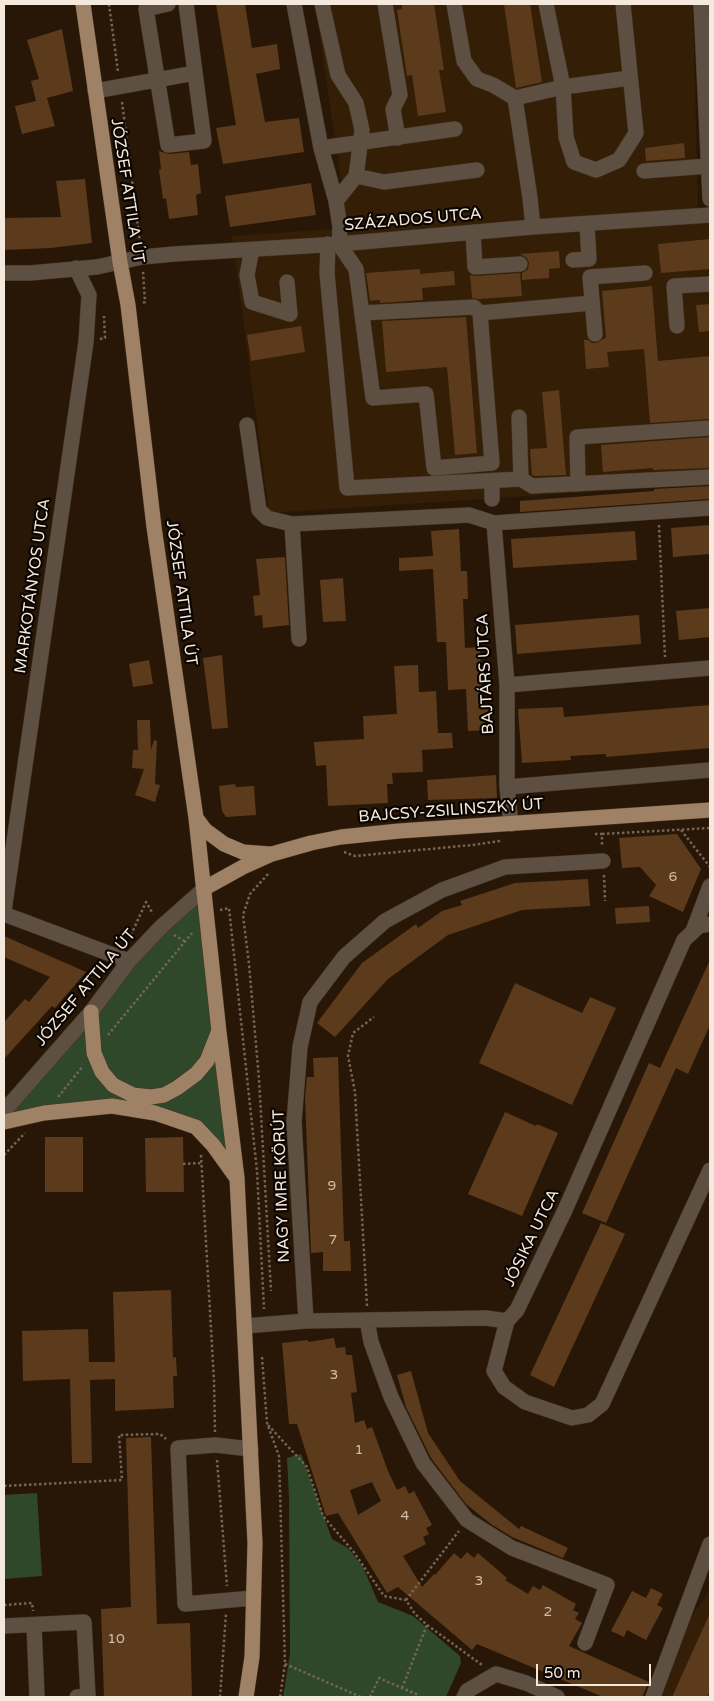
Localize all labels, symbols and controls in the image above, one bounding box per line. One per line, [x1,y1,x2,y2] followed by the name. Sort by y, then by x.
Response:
[106,117,148,265] street label: JÓZSEF ATTILA ÚT
[344,204,482,236] street label: SZÁZADOS UTCA
[11,497,55,675] street label: MARKOTÁNYOS UTCA
[161,519,201,667] street label: JÓZSEF ATTILA ÚT
[473,613,499,735] street label: BAJTÁRS UTCA
[358,795,544,827] street label: BAJCSY-ZSILINSZKY ÚT
[669,869,677,885] house number: 6
[32,926,140,1050] street label: JÓZSEF ATTILA ÚT
[270,1109,294,1263] street label: NAGY IMRE KÖRÚT
[328,1178,336,1194] house number: 9
[500,1186,564,1290] street label: JÓSIKA UTCA
[329,1232,337,1248] house number: 7
[330,1367,338,1383] house number: 3
[355,1442,363,1458] house number: 1
[401,1508,409,1524] house number: 4
[475,1573,483,1589] house number: 3
[544,1604,552,1620] house number: 2
[107,1631,125,1647] house number: 10
[539,1654,654,1686] scale bar
[544,1664,581,1682] text: 50 m

